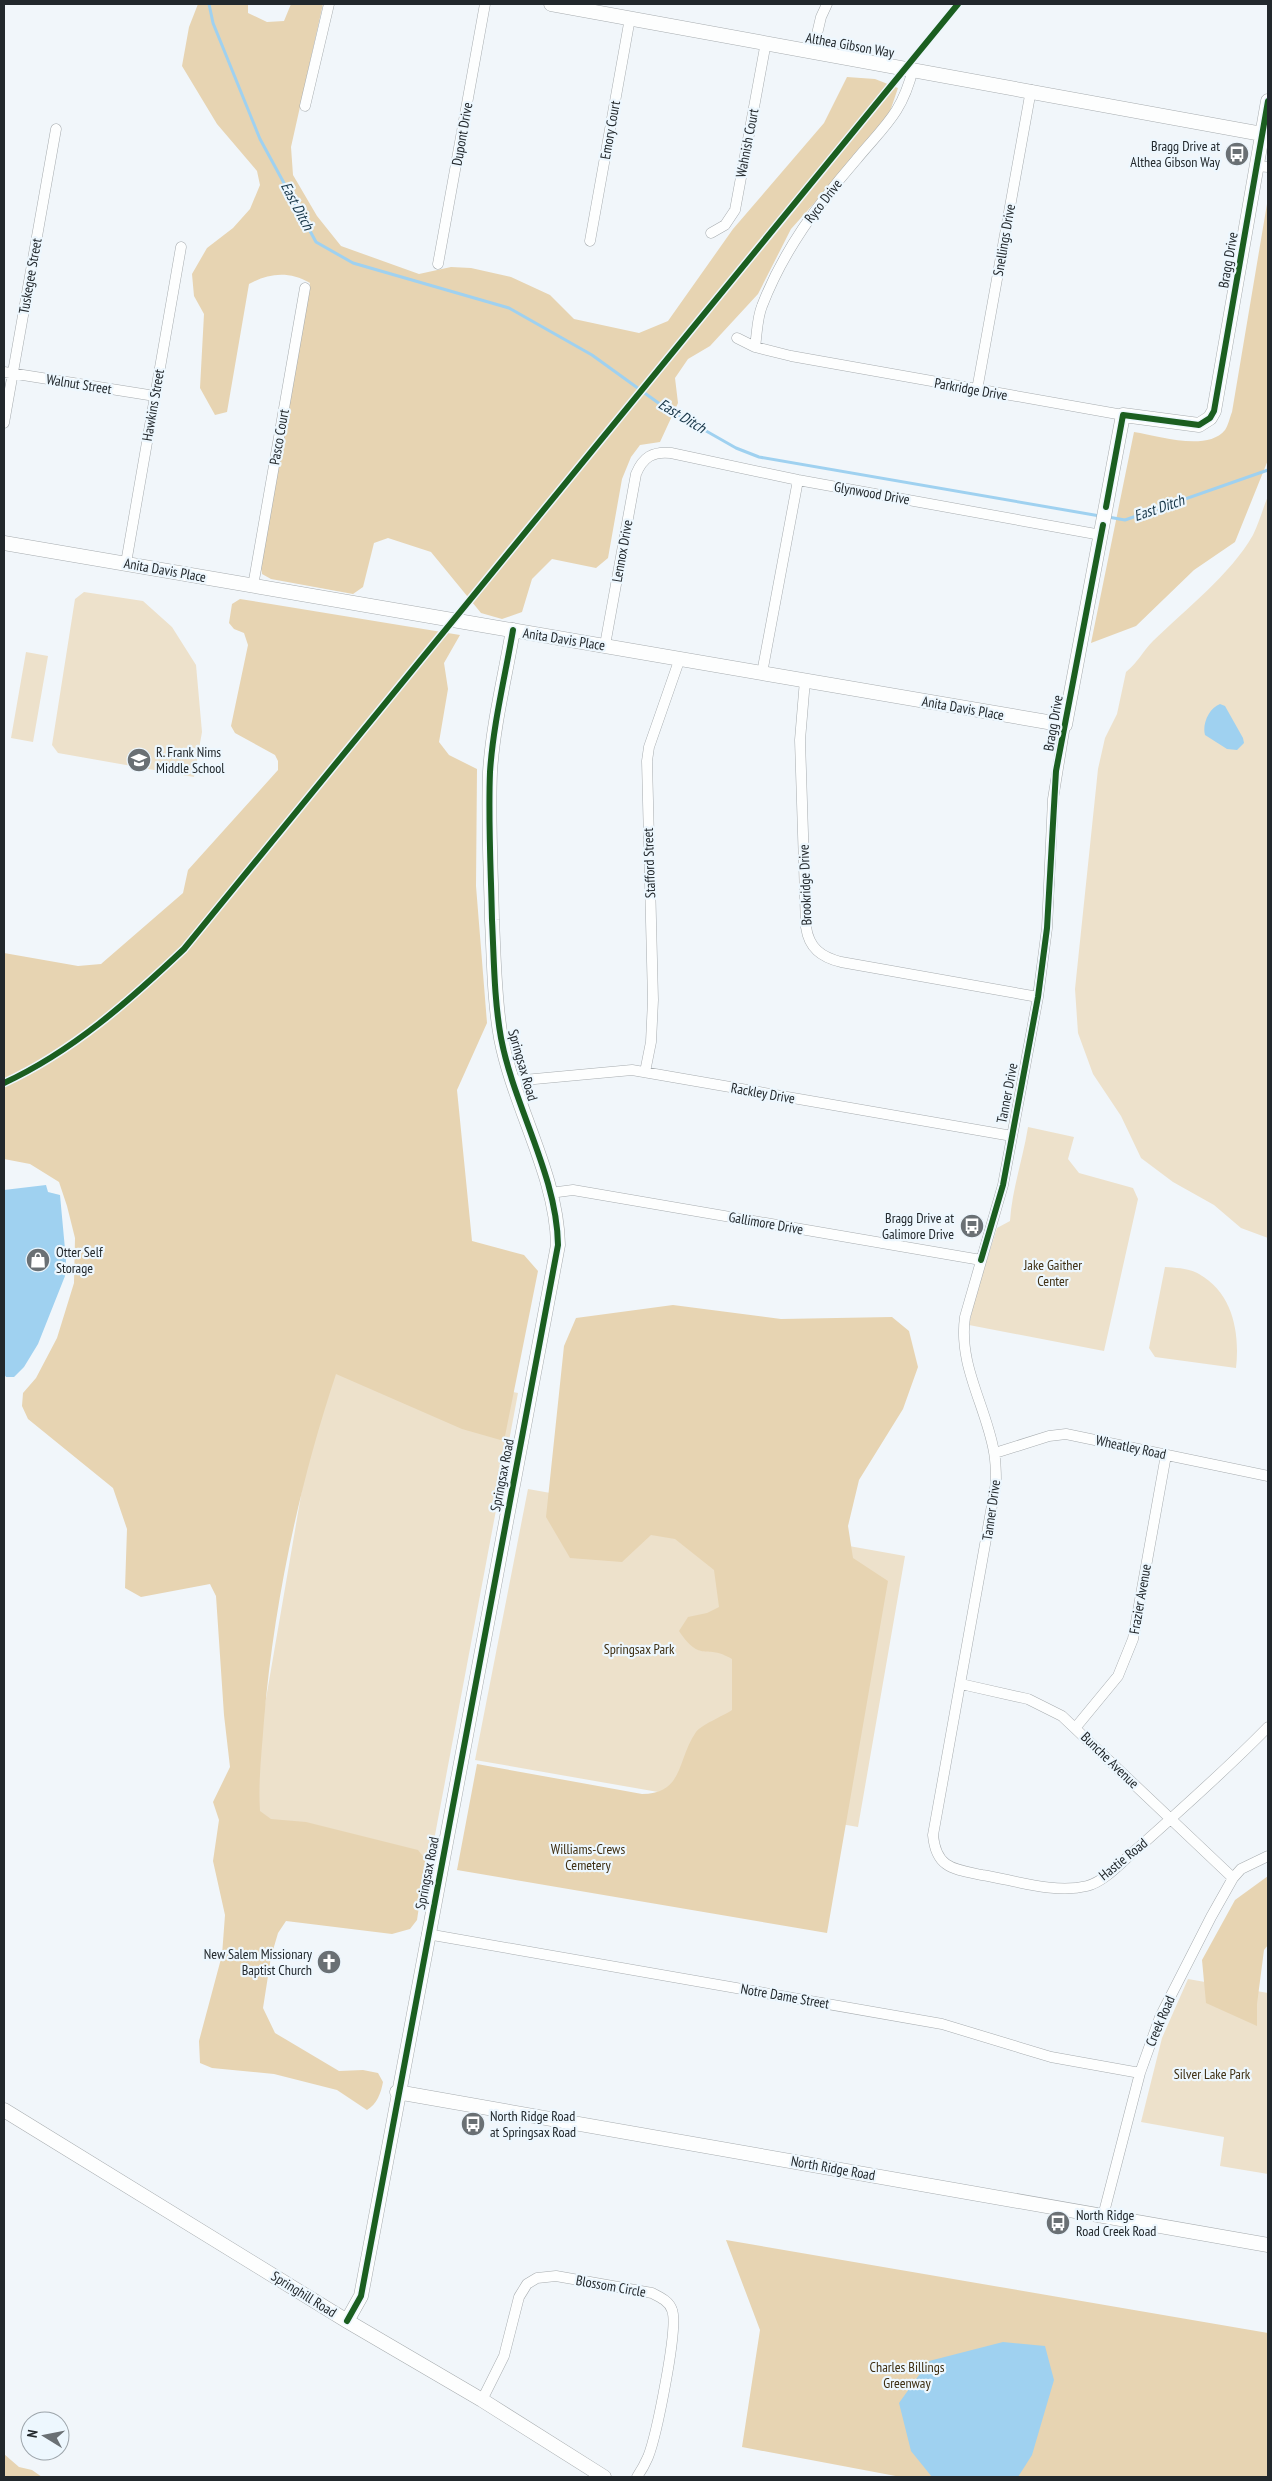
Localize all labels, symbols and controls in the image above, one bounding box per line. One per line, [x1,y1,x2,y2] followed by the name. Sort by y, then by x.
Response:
[804,28,896,62] street label: Althea Gibson Way
[596,99,624,161] street label: Emory Court
[448,101,476,167] street label: Dupont Drive
[731,107,763,179] street label: Wahnish Court
[1130,137,1221,171] place label: Bragg Drive at Althea Gibson Way
[1224,141,1250,167] bus stop icon: Bragg Drive at Althea Gibson Way
[800,175,846,227] street label: Ryco Drive
[277,178,319,234] water label: East Ditch
[989,202,1019,277] street label: Snellings Drive
[1214,230,1242,289] street label: Bragg Drive
[15,237,46,315] street label: Tuskegee Street
[138,368,168,442] street label: Hawkins Street
[45,370,113,398] street label: Walnut Street
[933,374,1009,404] street label: Parkridge Drive
[655,394,711,438] water label: East Ditch
[265,408,293,466] street label: Pasco Court
[833,478,911,509] street label: Glynwood Drive
[1131,490,1188,525] water label: East Ditch
[608,518,636,584] street label: Lennox Drive
[123,554,208,586] street label: Anita Davis Place
[522,624,607,654] street label: Anita Davis Place
[921,692,1006,724] street label: Anita Davis Place
[1039,693,1067,752] street label: Bragg Drive
[156,743,225,777] place label: R. Frank Nims Middle School
[126,747,152,773] school or university icon: R. Frank Nims Middle School
[639,827,659,899] street label: Stafford Street
[795,844,815,926] street label: Brookridge Drive
[504,1027,542,1103] street label: Springsax Road
[992,1061,1022,1125] street label: Tanner Drive
[730,1079,797,1108] street label: Rackley Drive
[727,1208,805,1238] street label: Gallimore Drive
[882,1209,954,1243] place label: Bragg Drive at Galimore Drive
[959,1213,985,1239] bus stop icon: Bragg Drive at Galimore Drive
[56,1243,103,1277] place label: Otter Self Storage
[25,1247,51,1273] shop icon: Otter Self Storage
[1023,1256,1082,1290] park label: Jake Gaither Center
[1094,1431,1168,1463] street label: Wheatley Road
[486,1437,518,1513] street label: Springsax Road
[978,1478,1004,1541] street label: Tanner Drive
[1125,1562,1155,1635] street label: Frazier Avenue
[604,1640,675,1658] park label: Springsax Park
[1077,1728,1143,1792] street label: Bunche Avenue
[1095,1834,1151,1884] street label: Hastie Road
[411,1835,443,1911] street label: Springsax Road
[551,1840,625,1874] park label: Williams-Crews Cemetery
[204,1945,313,1979] place label: New Salem Missionary Baptist Church
[316,1949,342,1975] church icon: New Salem Missionary Baptist Church
[739,1979,831,2013] street label: Notre Dame Street
[1141,1993,1179,2049] street label: Creek Road
[1174,2065,1251,2083] park label: Silver Lake Park
[490,2107,576,2141] place label: North Ridge Road at Springsax Road
[460,2111,486,2137] bus stop icon: North Ridge Road at Springsax Road
[789,2152,877,2184] street label: North Ridge Road
[1076,2206,1156,2240] place label: North Ridge Road Creek Road
[1045,2210,1071,2236] bus stop icon: North Ridge Road Creek Road
[268,2267,340,2321] street label: Springhill Road
[575,2271,648,2301] street label: Blossom Circle
[870,2358,945,2392] park label: Charles Billings Greenway
[20,2411,70,2461] north arrow
[23,2428,42,2439] text: N

